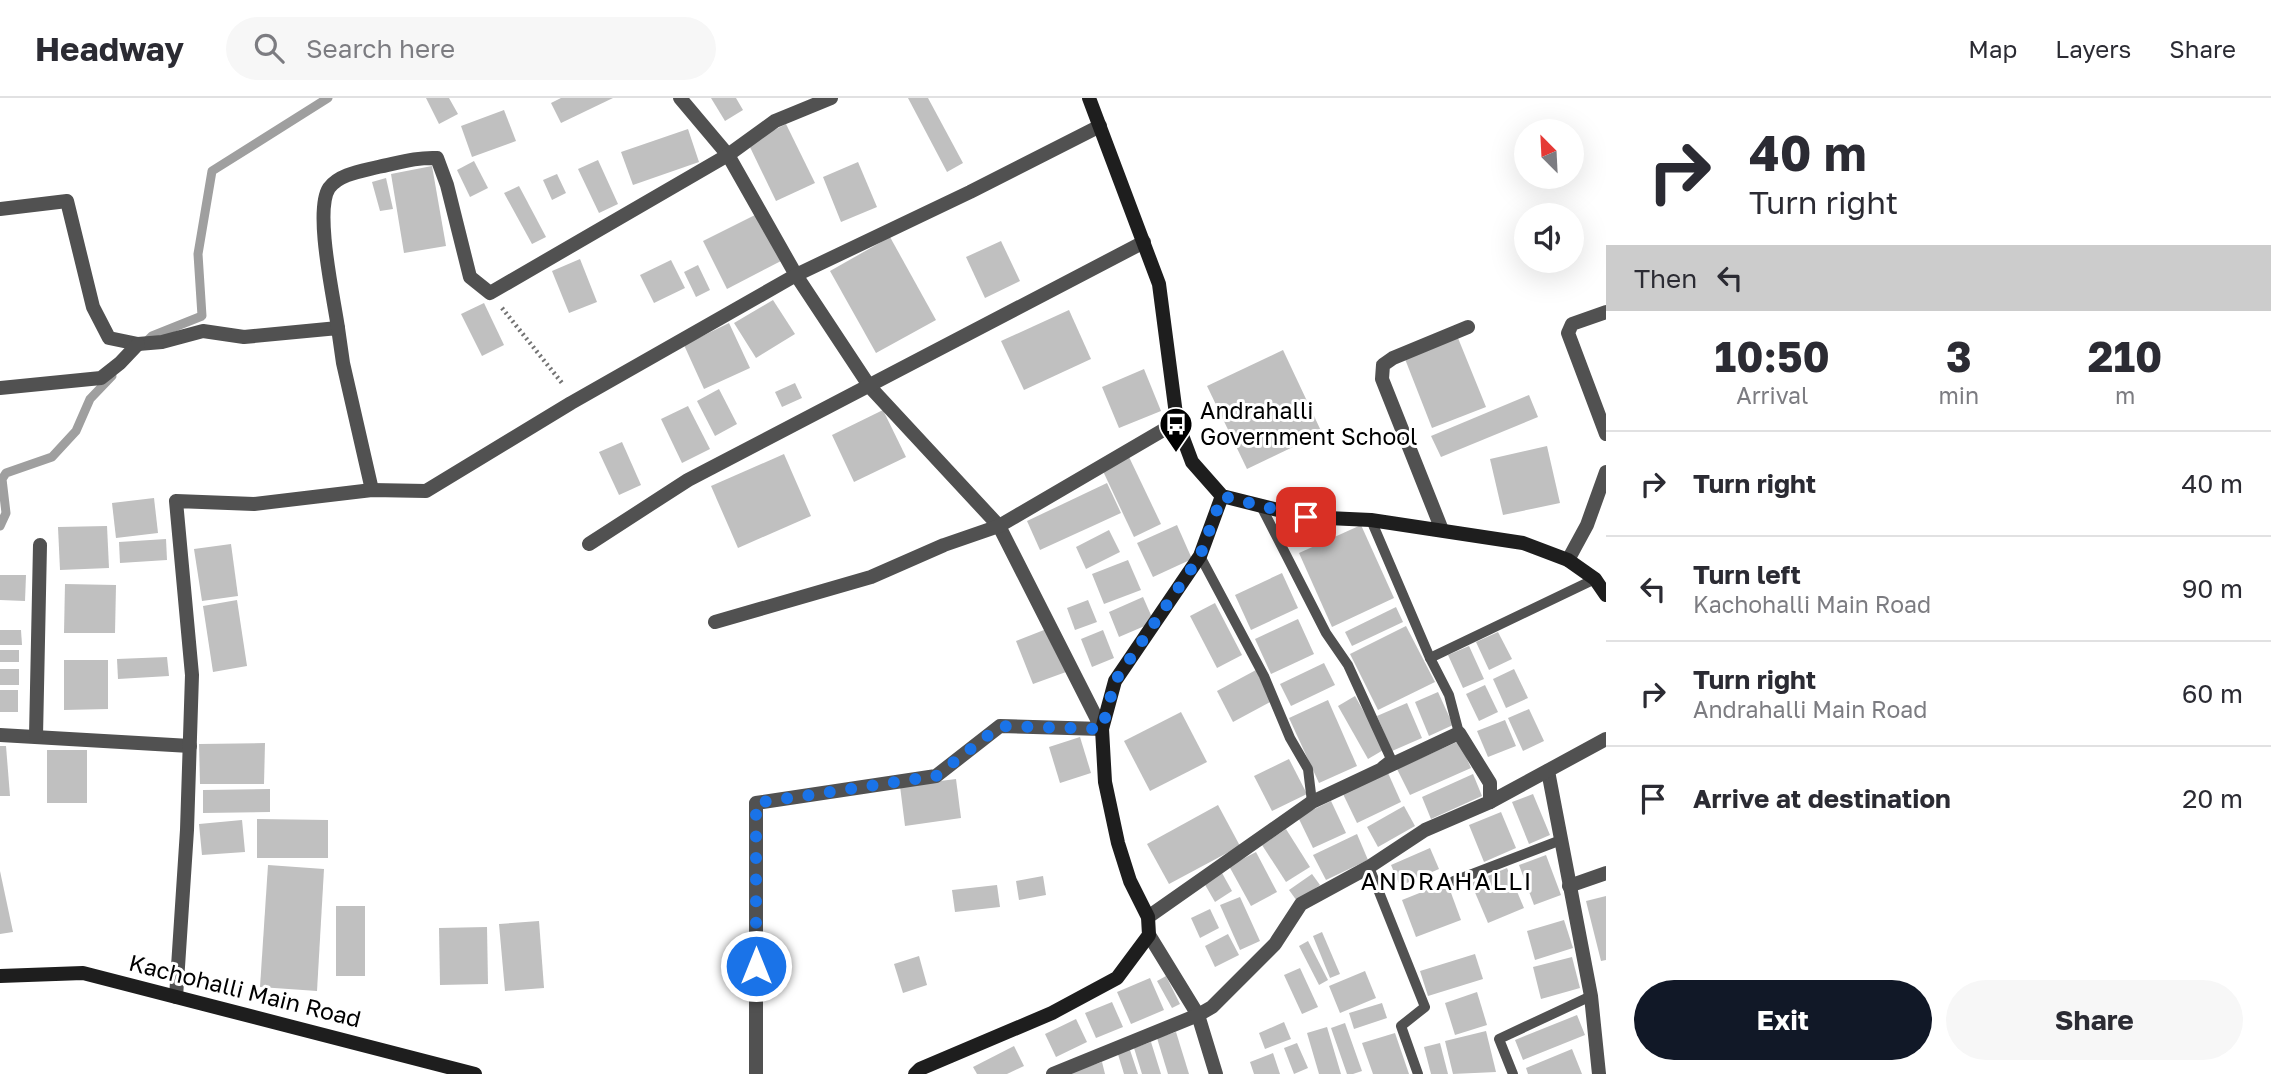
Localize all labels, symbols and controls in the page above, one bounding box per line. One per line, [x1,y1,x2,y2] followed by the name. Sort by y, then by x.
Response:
[226,17,716,80] search box
[35,29,184,68] text: Headway
[250,29,288,67] icon: search
[306,33,455,64] text: Search here
[1968,34,2017,63] text: Map
[2055,34,2131,63] text: Layers
[2169,34,2236,63] text: Share
[1514,119,1584,189] north arrow
[1514,119,1584,273] map controls
[1749,123,1867,182] text: 40 m
[1634,126,1725,217] icon: right
[1749,183,1898,221] text: Turn right
[1514,203,1584,273] button: sound
[1711,259,1749,297] icon: left
[1634,263,1697,294] text: Then
[1715,331,1830,381] text: 10:50
[1946,331,1972,381] text: 3
[2088,331,2162,381] text: 210
[1736,381,1808,409] text: Arrival
[1939,381,1979,409] text: min
[2115,381,2135,409] text: m
[1200,396,1417,450] place label: Andrahalli Government School
[1157,405,1195,454] bus stop icon: Andrahalli Government School
[1634,465,1672,503] icon: right
[1693,468,1816,499] text: Turn right
[2182,468,2243,499] text: 40 m
[1276,487,1336,547] pin
[1287,498,1325,536] icon: arrive
[1693,559,1801,590] text: Turn left
[1634,570,1672,608] icon: left
[2182,573,2243,604] text: 90 m
[1693,590,1931,618] text: Kachohalli Main Road
[1693,664,1816,695] text: Turn right
[1634,675,1672,713] icon: right
[2182,678,2243,709] text: 60 m
[1693,695,1927,723] text: Andrahalli Main Road
[1634,780,1672,818] icon: arrive
[1693,783,1951,814] text: Arrive at destination
[2182,783,2243,814] text: 20 m
[1361,866,1533,895] district label: ANDRAHALLI
[719,929,793,1003] position arrow
[126,948,364,1032] street label: Kachohalli Main Road
[1634,980,1932,1060] button: Exit
[1946,980,2243,1060] button: Share

